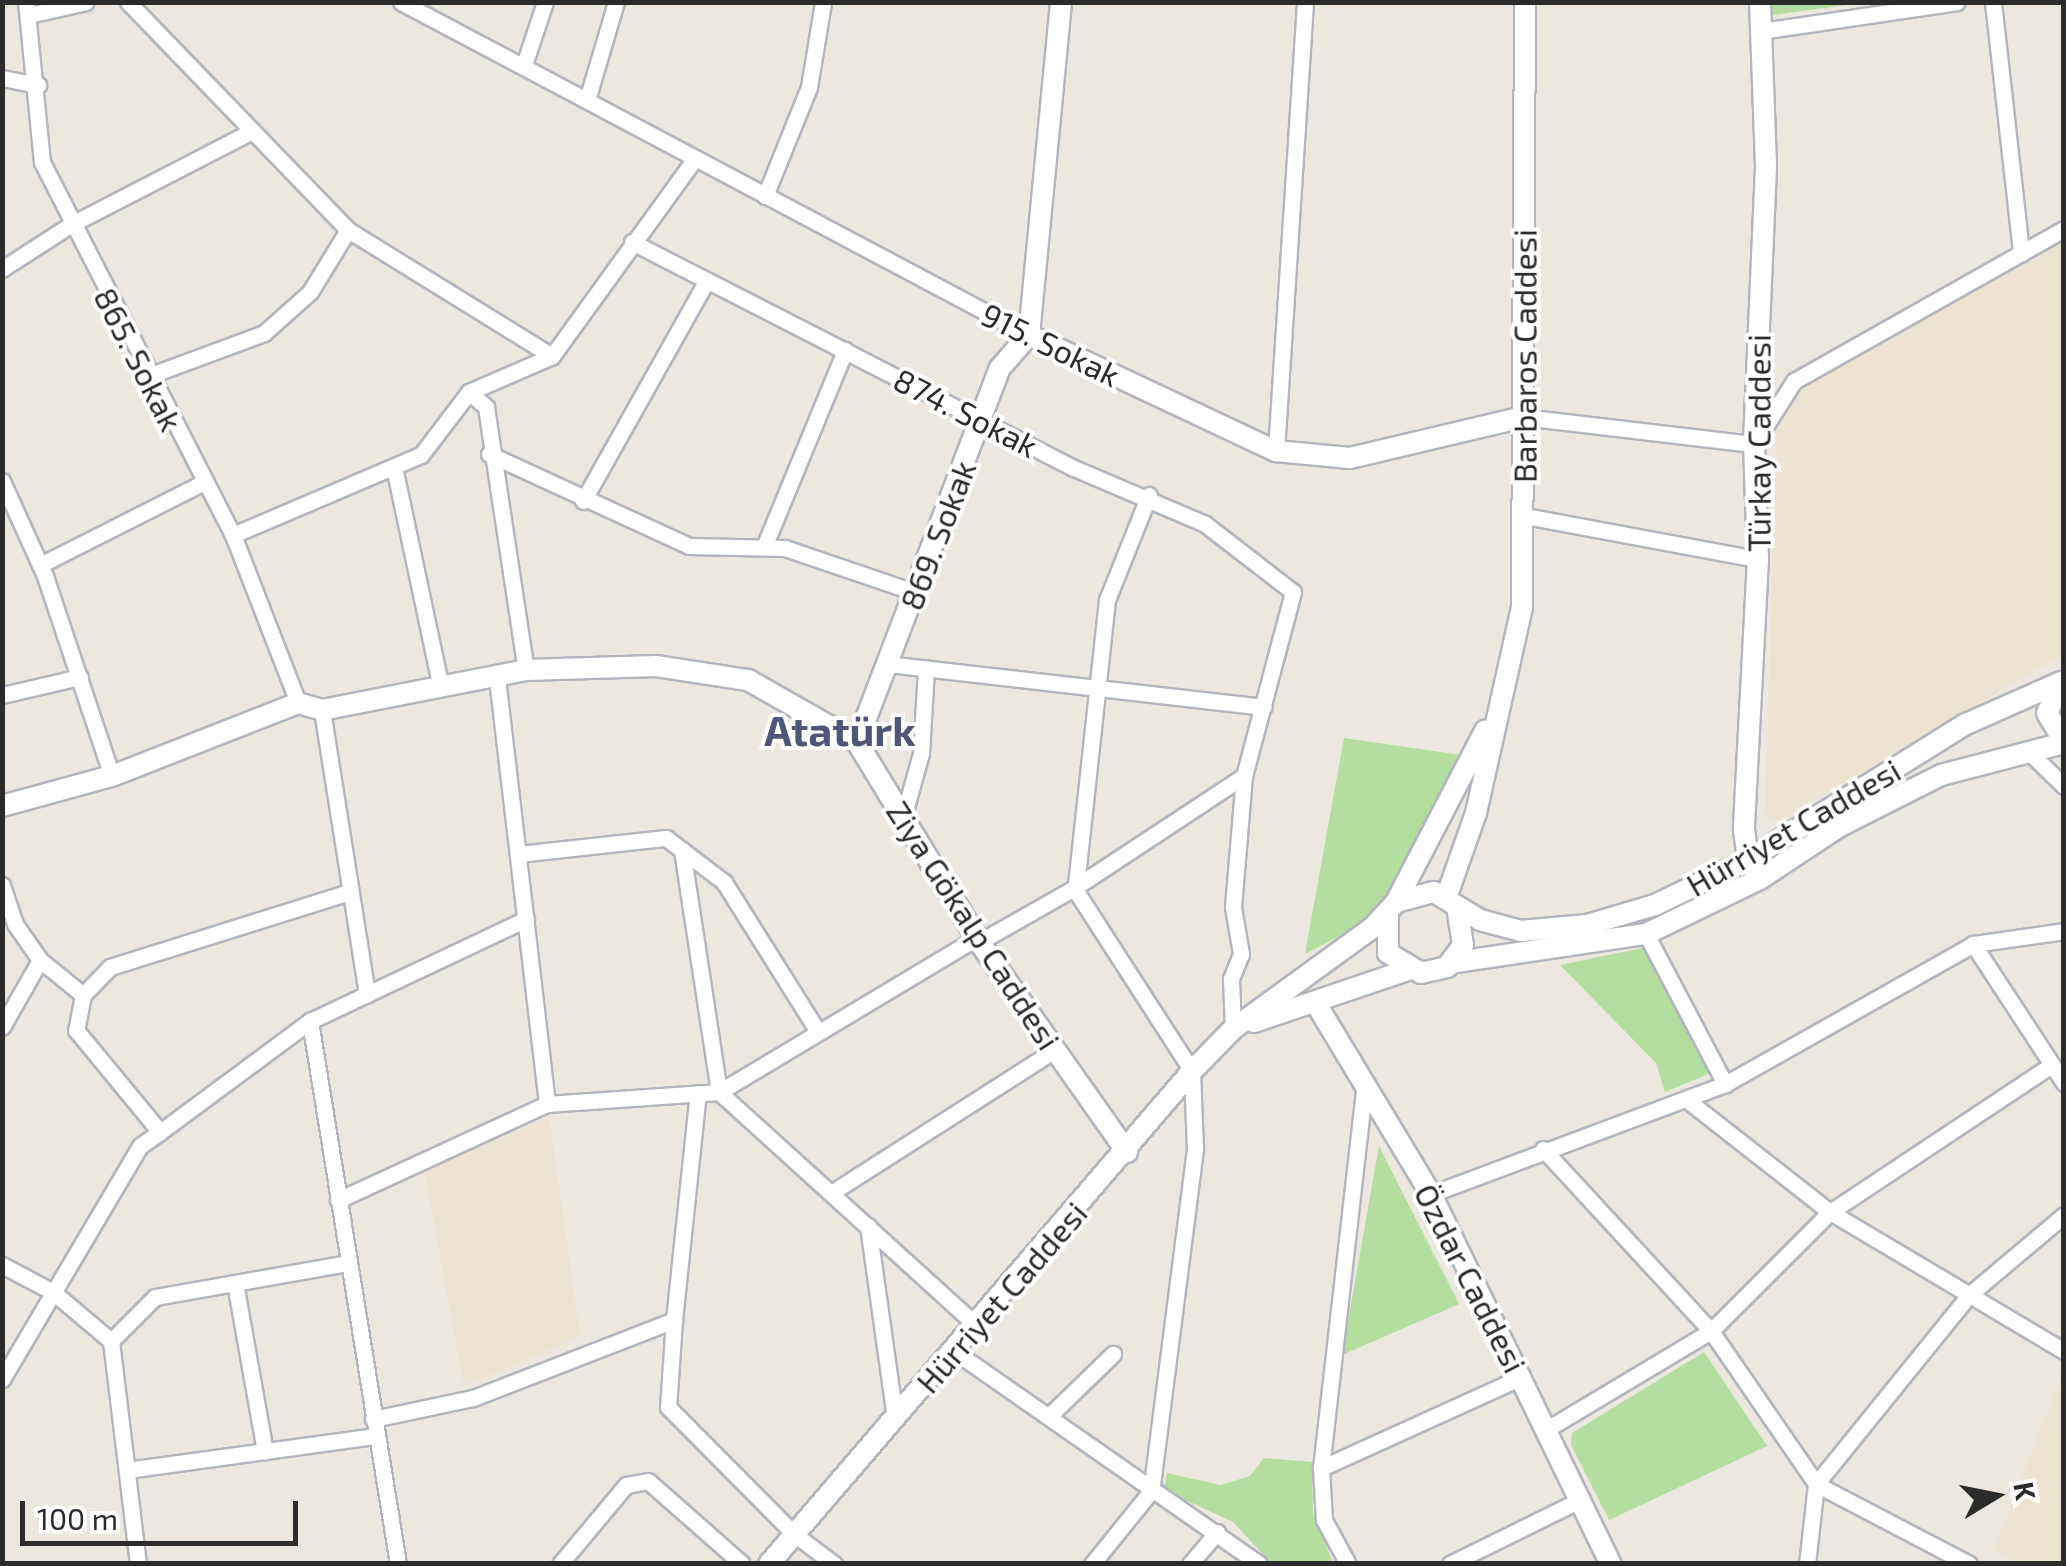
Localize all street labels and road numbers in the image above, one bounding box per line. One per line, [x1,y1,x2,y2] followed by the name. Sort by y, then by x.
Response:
[1505,229,1543,483] street label: Barbaros Caddesi
[87,281,191,437] street label: 865. Sokak
[976,294,1126,394] street label: 915. Sokak
[1739,334,1777,552] street label: Türkay Caddesi
[888,359,1044,465] street label: 874. Sokak
[891,455,983,615] street label: 869. Sokak
[1679,750,1907,904] street label: Hürriyet Caddesi
[879,793,1069,1057] street label: Ziya Gökalp Caddesi
[1407,1177,1535,1379] street label: Özdar Caddesi
[908,1194,1094,1400] street label: Hürriyet Caddesi

